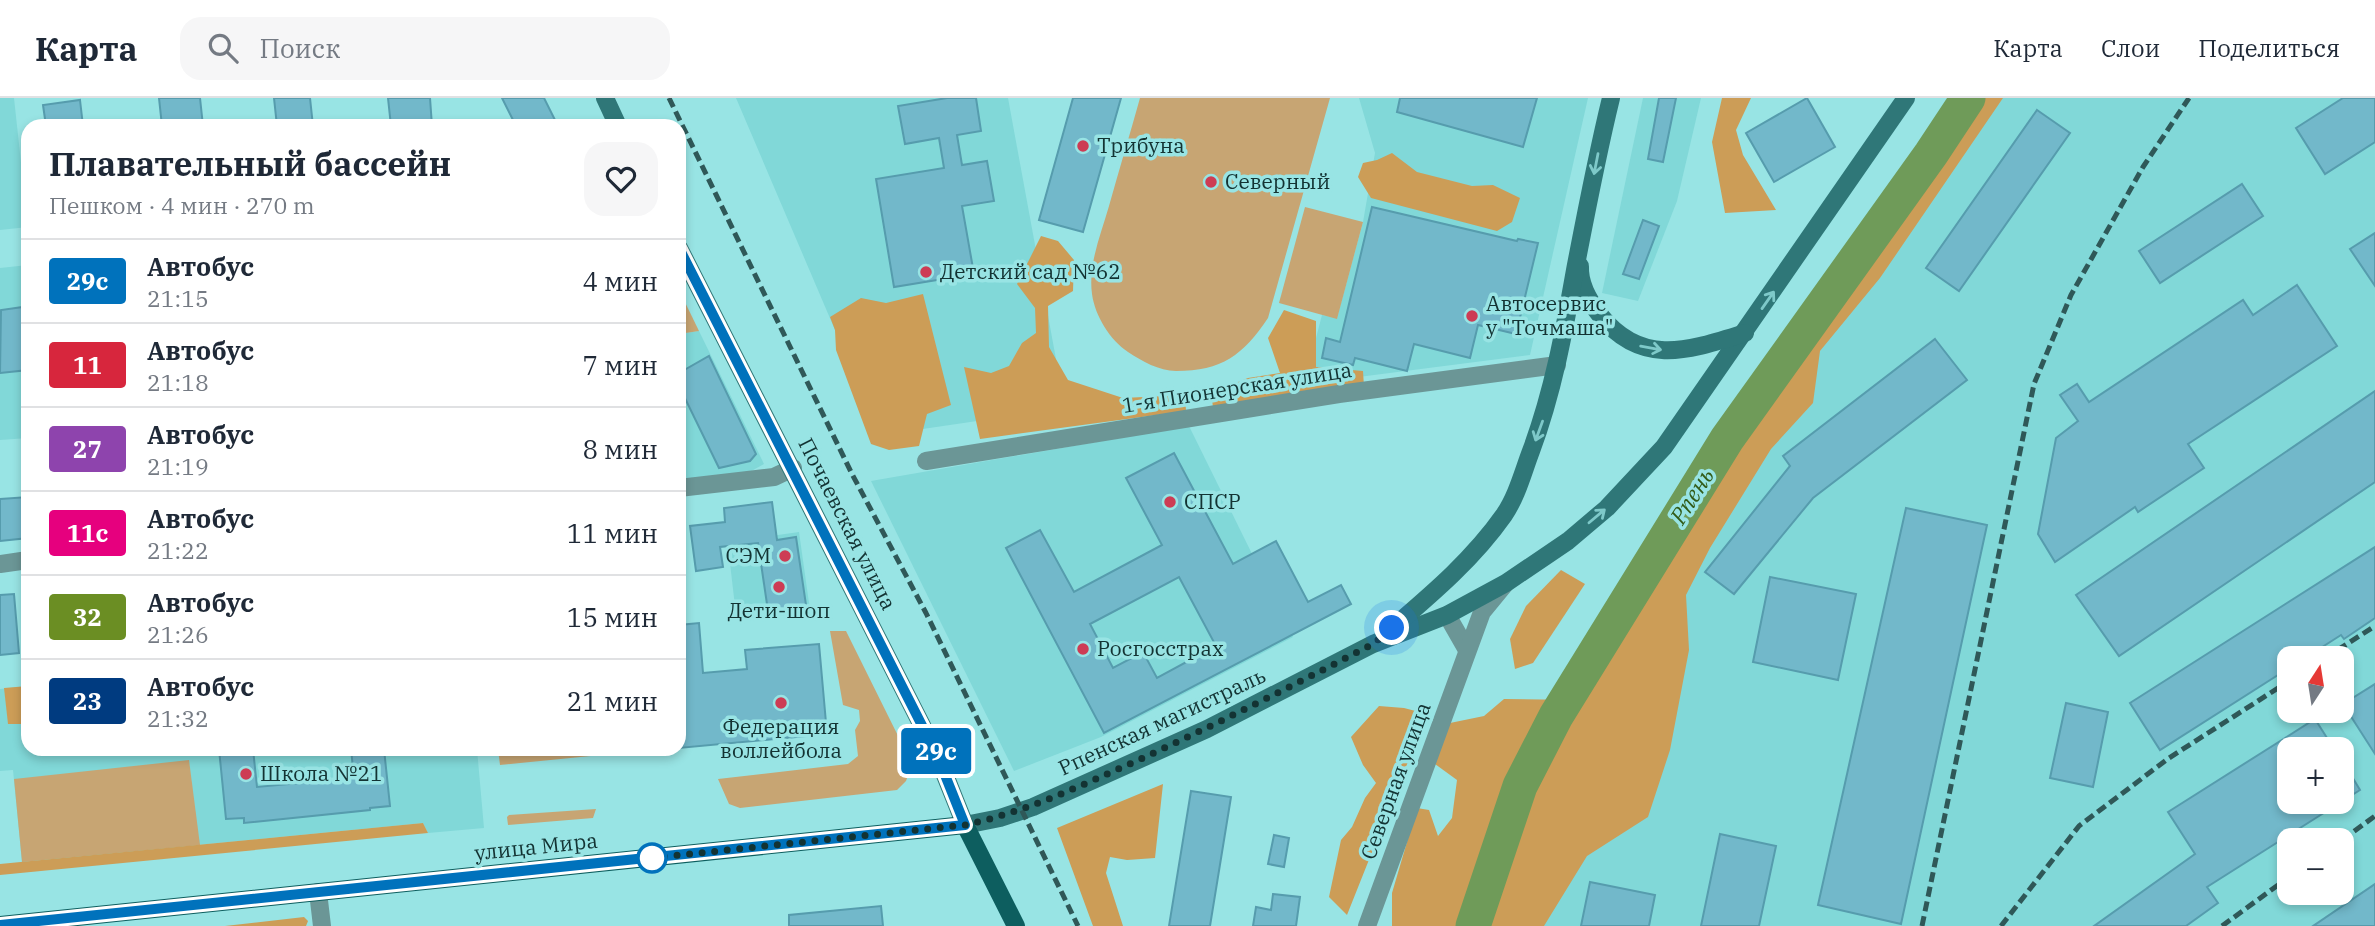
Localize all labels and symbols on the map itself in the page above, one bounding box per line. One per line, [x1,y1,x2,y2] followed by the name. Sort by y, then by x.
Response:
[1097,131,1185,159] place label: Трибуна
[1075,138,1091,154] marker: Трибуна
[1588,153,1602,175] one-way arrow
[1225,167,1330,195] place label: Северный
[1203,174,1219,190] marker: Северный
[940,257,1121,285] place label: Детский сад №62
[918,264,934,280] marker: Детский сад №62
[1486,289,1614,341] place label: Автосервис у "Точмаша"
[1761,291,1775,310] one-way arrow
[1464,308,1480,324] marker: Автосервис у "Точмаша"
[1639,342,1662,356] one-way arrow
[1120,355,1354,419] street label: 1-я Пионерская улица
[1531,419,1544,441] one-way arrow
[792,433,903,614] street label: Почаевская улица
[1662,462,1720,530] water label: Рпень
[1184,487,1241,515] place label: СПСР
[1162,494,1178,510] marker: СПСР
[1588,509,1606,525] one-way arrow
[725,541,771,569] place label: СЭМ
[777,548,793,564] marker: СЭМ
[771,579,787,595] marker: Дети-шоп
[728,596,830,624] place label: Дети-шоп
[1374,610,1409,645] your location
[1097,634,1224,662] place label: Росгосстрах
[1075,641,1091,657] marker: Росгосстрах
[2277,646,2354,723] north arrow
[1053,661,1270,781] street label: Рпенская магистраль
[773,695,789,711] marker: Федерация воллейбола
[1354,698,1436,863] street label: Северная улица
[720,712,842,764] place label: Федерация воллейбола
[896,728,976,774] line badge: 29с
[260,759,383,787] place label: Школа №21
[238,766,254,782] marker: Школа №21
[473,826,599,866] street label: улица Мира
[637,843,667,873] unlabelled marker

